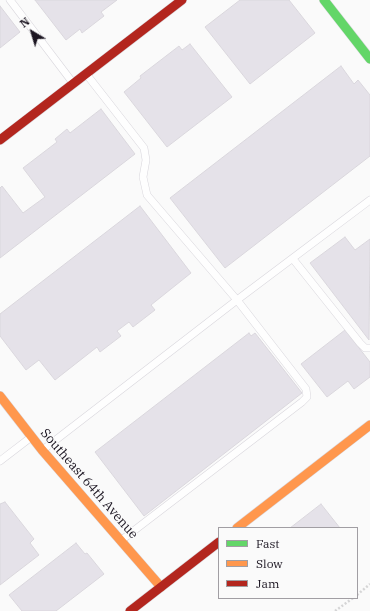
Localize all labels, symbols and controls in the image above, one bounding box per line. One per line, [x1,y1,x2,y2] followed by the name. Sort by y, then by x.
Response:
[12,12,52,52] north arrow
[17,14,32,31] text: N
[37,426,141,542] street label: Southeast 64th Avenue
[218,527,358,599] legend
[256,536,280,551] text: Fast
[256,556,283,571] text: Slow
[256,576,279,591] text: Jam

